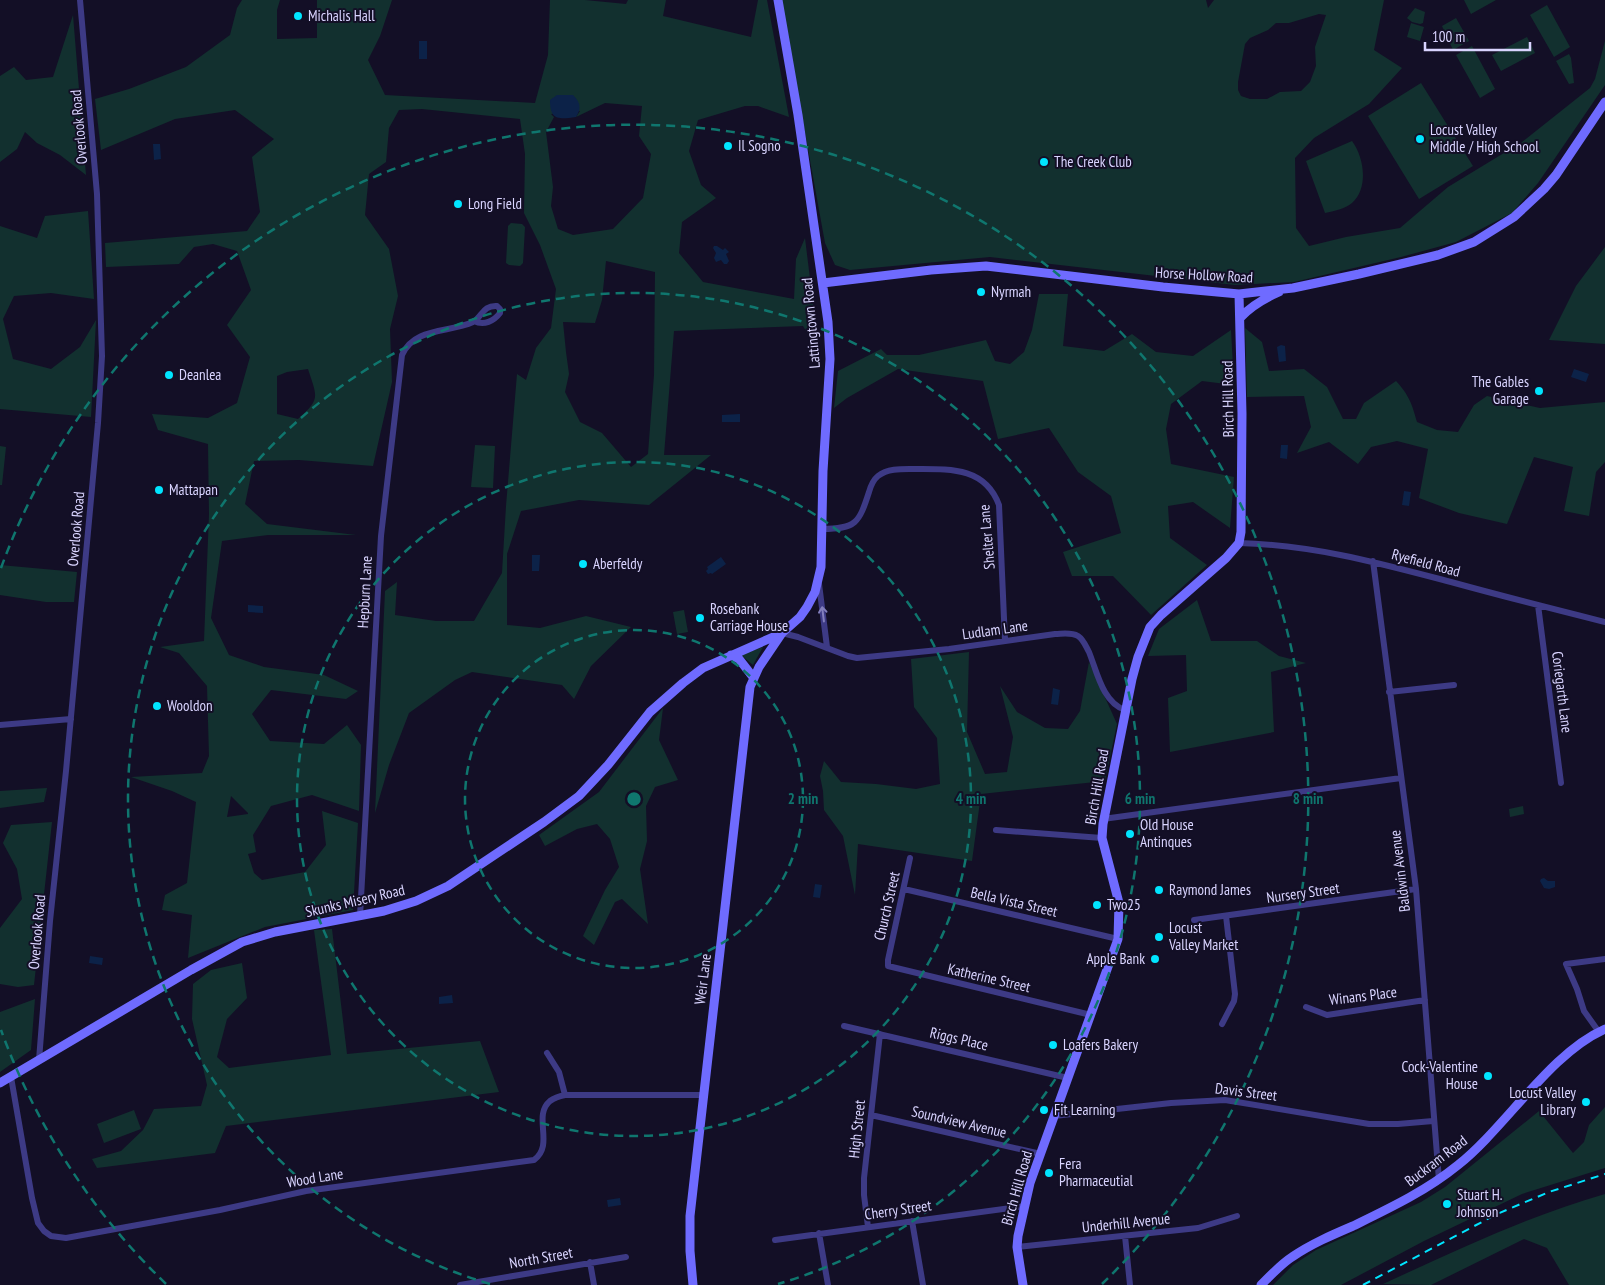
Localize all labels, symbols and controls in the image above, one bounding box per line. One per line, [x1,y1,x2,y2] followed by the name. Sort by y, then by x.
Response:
[308,6,375,25] place label: Michalis Hall
[292,10,304,22] marker: Michalis Hall
[1425,20,1530,52] scale bar
[1432,27,1465,46] text: 100 m
[66,89,91,165] street label: Overlook Road
[1430,120,1539,156] place label: Locust Valley Middle / High School
[1414,133,1426,145] marker: Locust Valley Middle / High School
[738,136,781,155] place label: Il Sogno
[722,140,734,152] marker: Il Sogno
[1054,152,1132,171] place label: The Creek Club
[1038,156,1050,168] marker: The Creek Club
[468,194,522,213] place label: Long Field
[452,198,464,210] marker: Long Field
[1154,262,1254,287] street label: Horse Hollow Road
[797,277,824,369] street label: Lattingtown Road
[991,282,1031,301] place label: Nyrmah
[975,286,987,298] marker: Nyrmah
[1217,361,1238,437] street label: Birch Hill Road
[179,365,221,384] place label: Deanlea
[163,369,175,381] marker: Deanlea
[1472,372,1529,408] place label: The Gables Garage
[1533,385,1545,397] marker: The Gables Garage
[169,480,218,499] place label: Mattapan
[153,484,165,496] marker: Mattapan
[63,491,88,567] street label: Overlook Road
[974,504,999,570] street label: Shelter Lane
[1390,544,1462,581] street label: Ryefield Road
[593,554,643,573] place label: Aberfeldy
[353,555,376,629] street label: Hepburn Lane
[577,558,589,570] marker: Aberfeldy
[710,599,788,635] place label: Rosebank Carriage House
[818,606,828,622] one-way arrow
[694,612,706,624] marker: Rosebank Carriage House
[961,615,1029,644] street label: Ludlam Lane
[1548,650,1577,734] street label: Coriegarth Lane
[167,696,213,715] place label: Wooldon
[151,700,163,712] marker: Wooldon
[1081,748,1113,826] street label: Birch Hill Road
[788,789,818,808] text: 2 min
[956,789,986,808] text: 4 min
[1125,789,1155,808] text: 6 min
[1293,789,1323,808] text: 8 min
[625,790,643,808] centre of rings
[1140,815,1194,851] place label: Old House Antinques
[1124,828,1136,840] marker: Old House Antinques
[1385,829,1414,913] street label: Baldwin Avenue
[869,870,904,942] street label: Church Street
[1265,878,1341,907] street label: Nursery Street
[303,880,407,921] street label: Skunks Misery Road
[1169,880,1251,899] place label: Raymond James
[969,882,1059,921] street label: Bella Vista Street
[1153,884,1165,896] marker: Raymond James
[24,894,49,970] street label: Overlook Road
[1107,895,1141,914] place label: Two25
[1091,899,1103,911] marker: Two25
[1168,918,1238,954] place label: Locust Valley Market
[1153,931,1165,943] marker: Locust Valley Market
[1087,949,1145,968] place label: Apple Bank
[690,952,715,1005] street label: Weir Lane
[1149,953,1161,965] marker: Apple Bank
[946,959,1032,996] street label: Katherine Street
[1328,982,1398,1009] street label: Winans Place
[928,1023,990,1054] street label: Riggs Place
[1063,1035,1138,1054] place label: Loafers Bakery
[1047,1039,1059,1051] marker: Loafers Bakery
[1401,1057,1478,1093] place label: Cock-Valentine House
[1482,1070,1494,1082] marker: Cock-Valentine House
[1214,1078,1278,1105] street label: Davis Street
[1509,1083,1576,1119] place label: Locust Valley Library
[1580,1096,1592,1108] marker: Locust Valley Library
[844,1099,869,1159] street label: High Street
[1054,1100,1116,1119] place label: Fit Learning
[910,1101,1008,1142] street label: Soundview Avenue
[1038,1104,1050,1116] marker: Fit Learning
[1401,1131,1471,1190] street label: Buckram Road
[997,1148,1036,1227] street label: Birch Hill Road
[1059,1154,1133,1190] place label: Fera Pharmaceutial
[285,1164,345,1191] street label: Wood Lane
[1043,1167,1055,1179] marker: Fera Pharmaceutial
[1456,1185,1503,1221] place label: Stuart H. Johnson
[863,1195,933,1224] street label: Cherry Street
[1441,1198,1453,1210] marker: Stuart H. Johnson
[1081,1208,1171,1237] street label: Underhill Avenue
[508,1243,574,1272] street label: North Street

